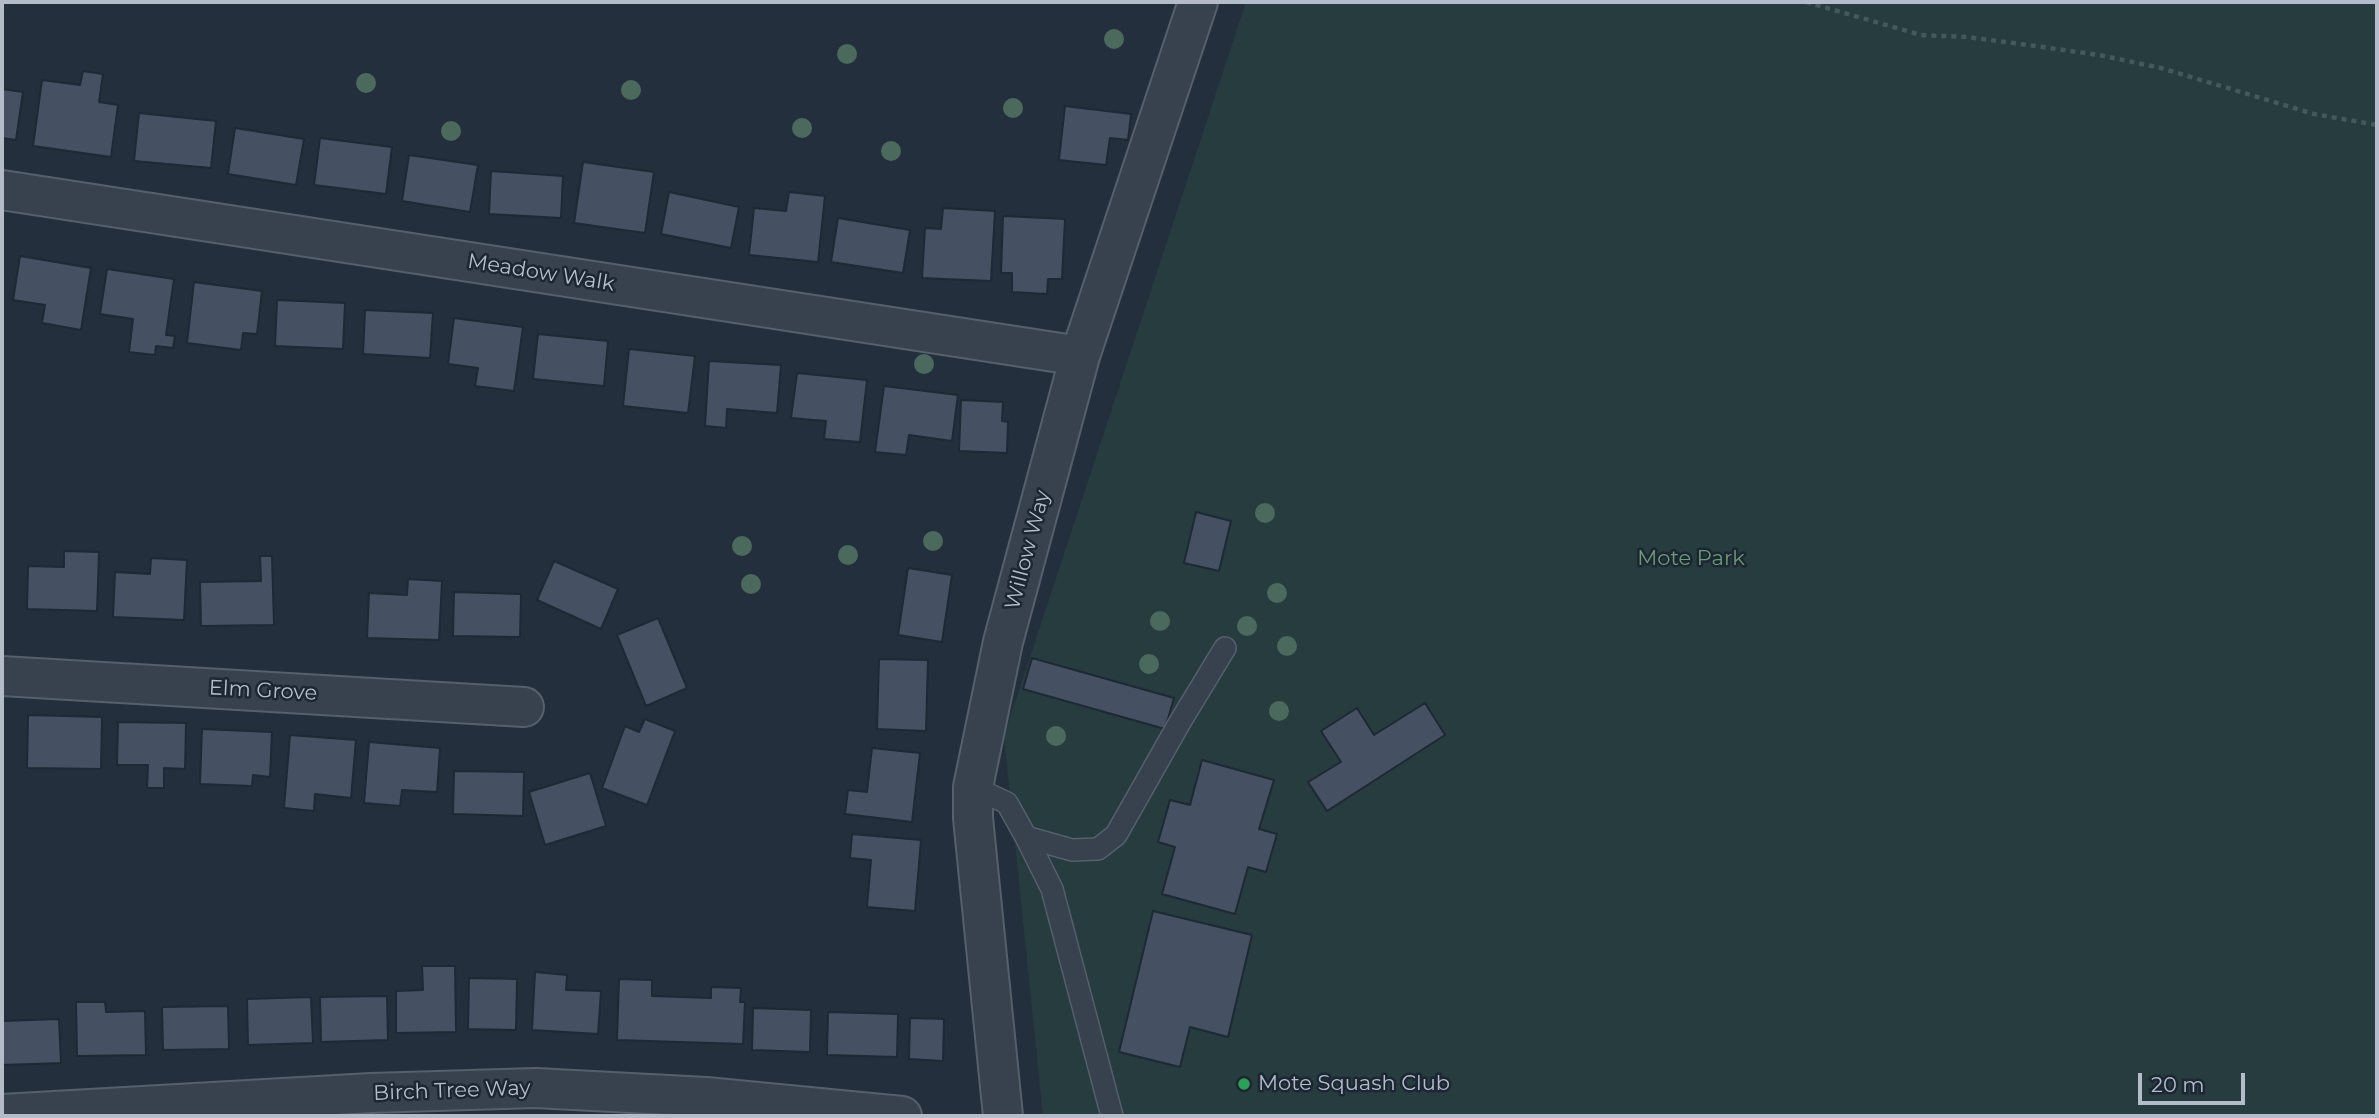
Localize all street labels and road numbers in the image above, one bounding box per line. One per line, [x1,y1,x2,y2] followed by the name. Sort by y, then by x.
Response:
[466,249,616,297] street label: Meadow Walk
[1000,488,1056,612] street label: Willow Way
[208,676,318,706] street label: Elm Grove
[373,1076,531,1106] street label: Birch Tree Way

